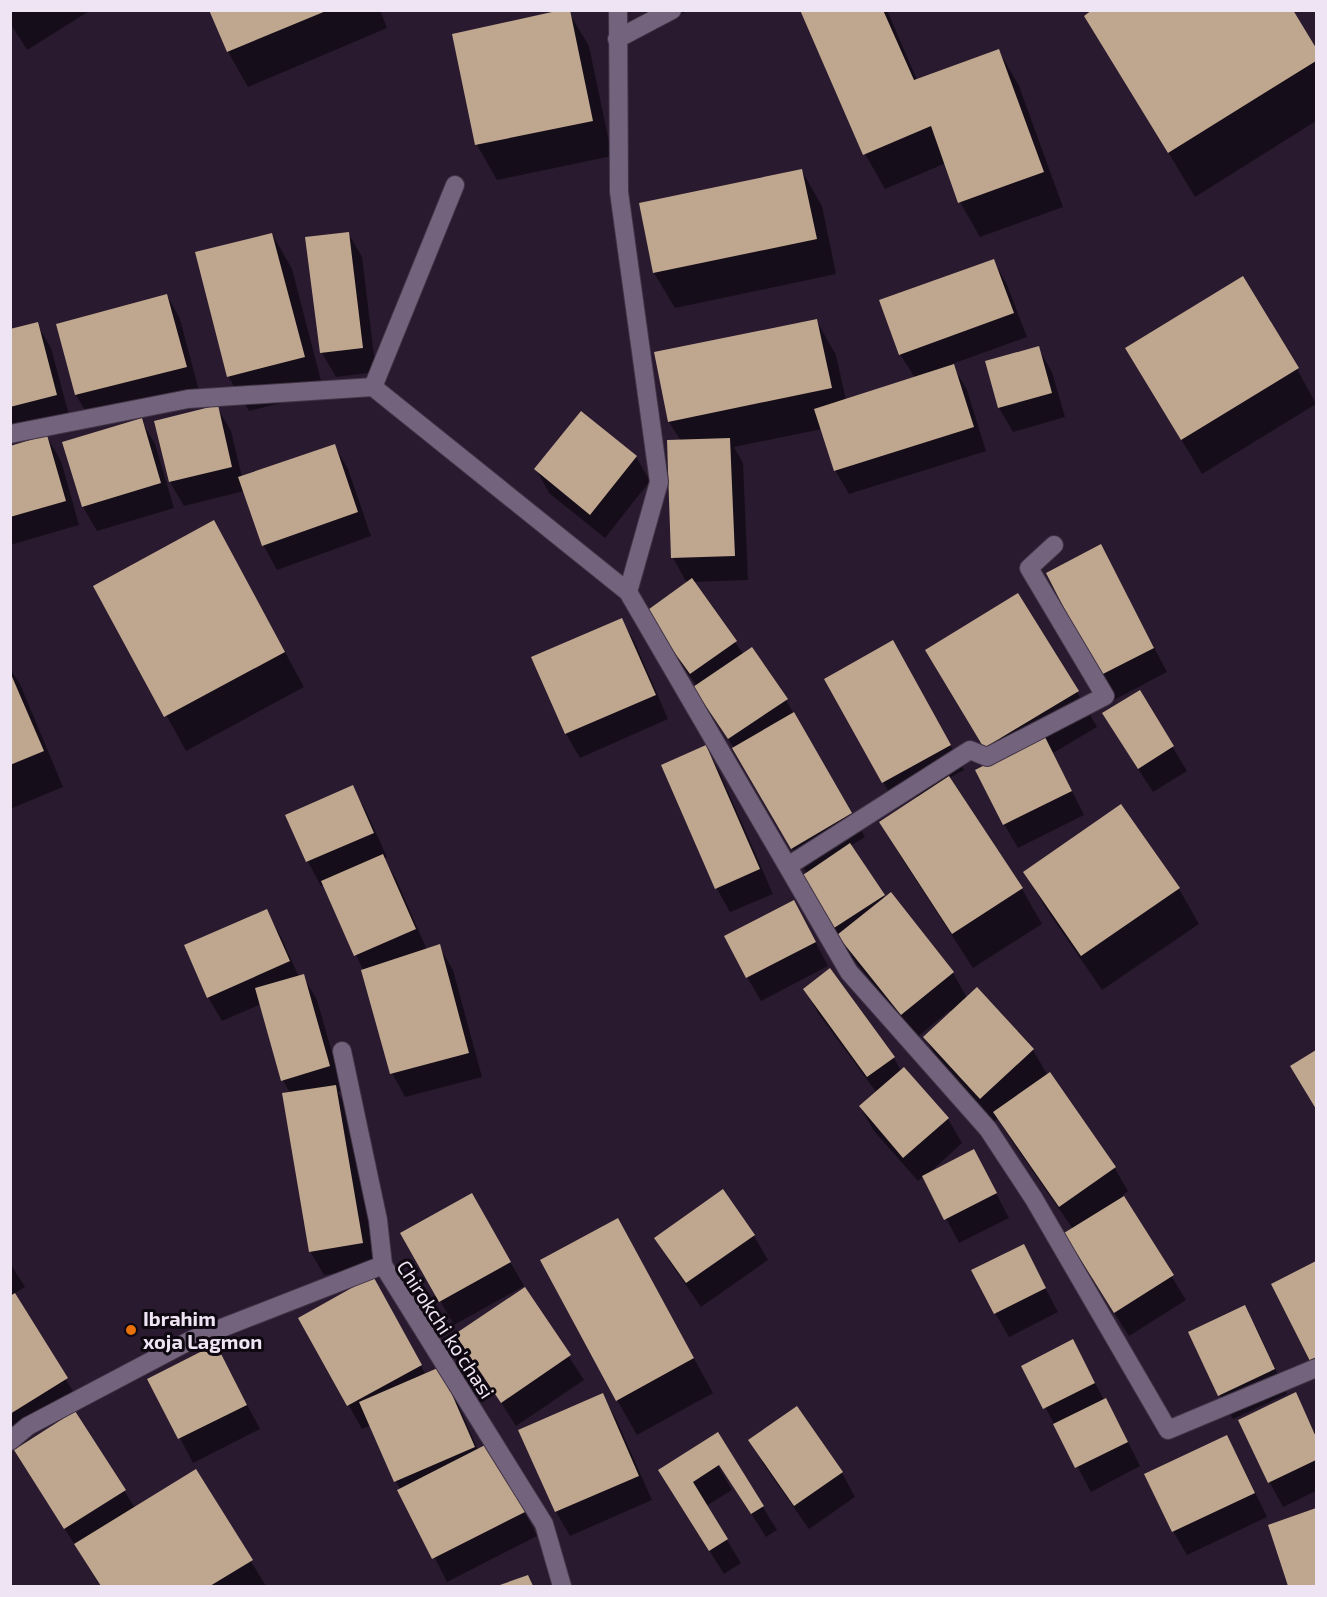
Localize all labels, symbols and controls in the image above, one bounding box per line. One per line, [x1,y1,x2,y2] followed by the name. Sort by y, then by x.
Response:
[392,1255,500,1403] street label: Chirokchi ko'chasi
[143,1306,262,1353] place label: Ibrahim xoja Lagmon
[124,1323,138,1337] marker: Ibrahim xoja Lagmon

